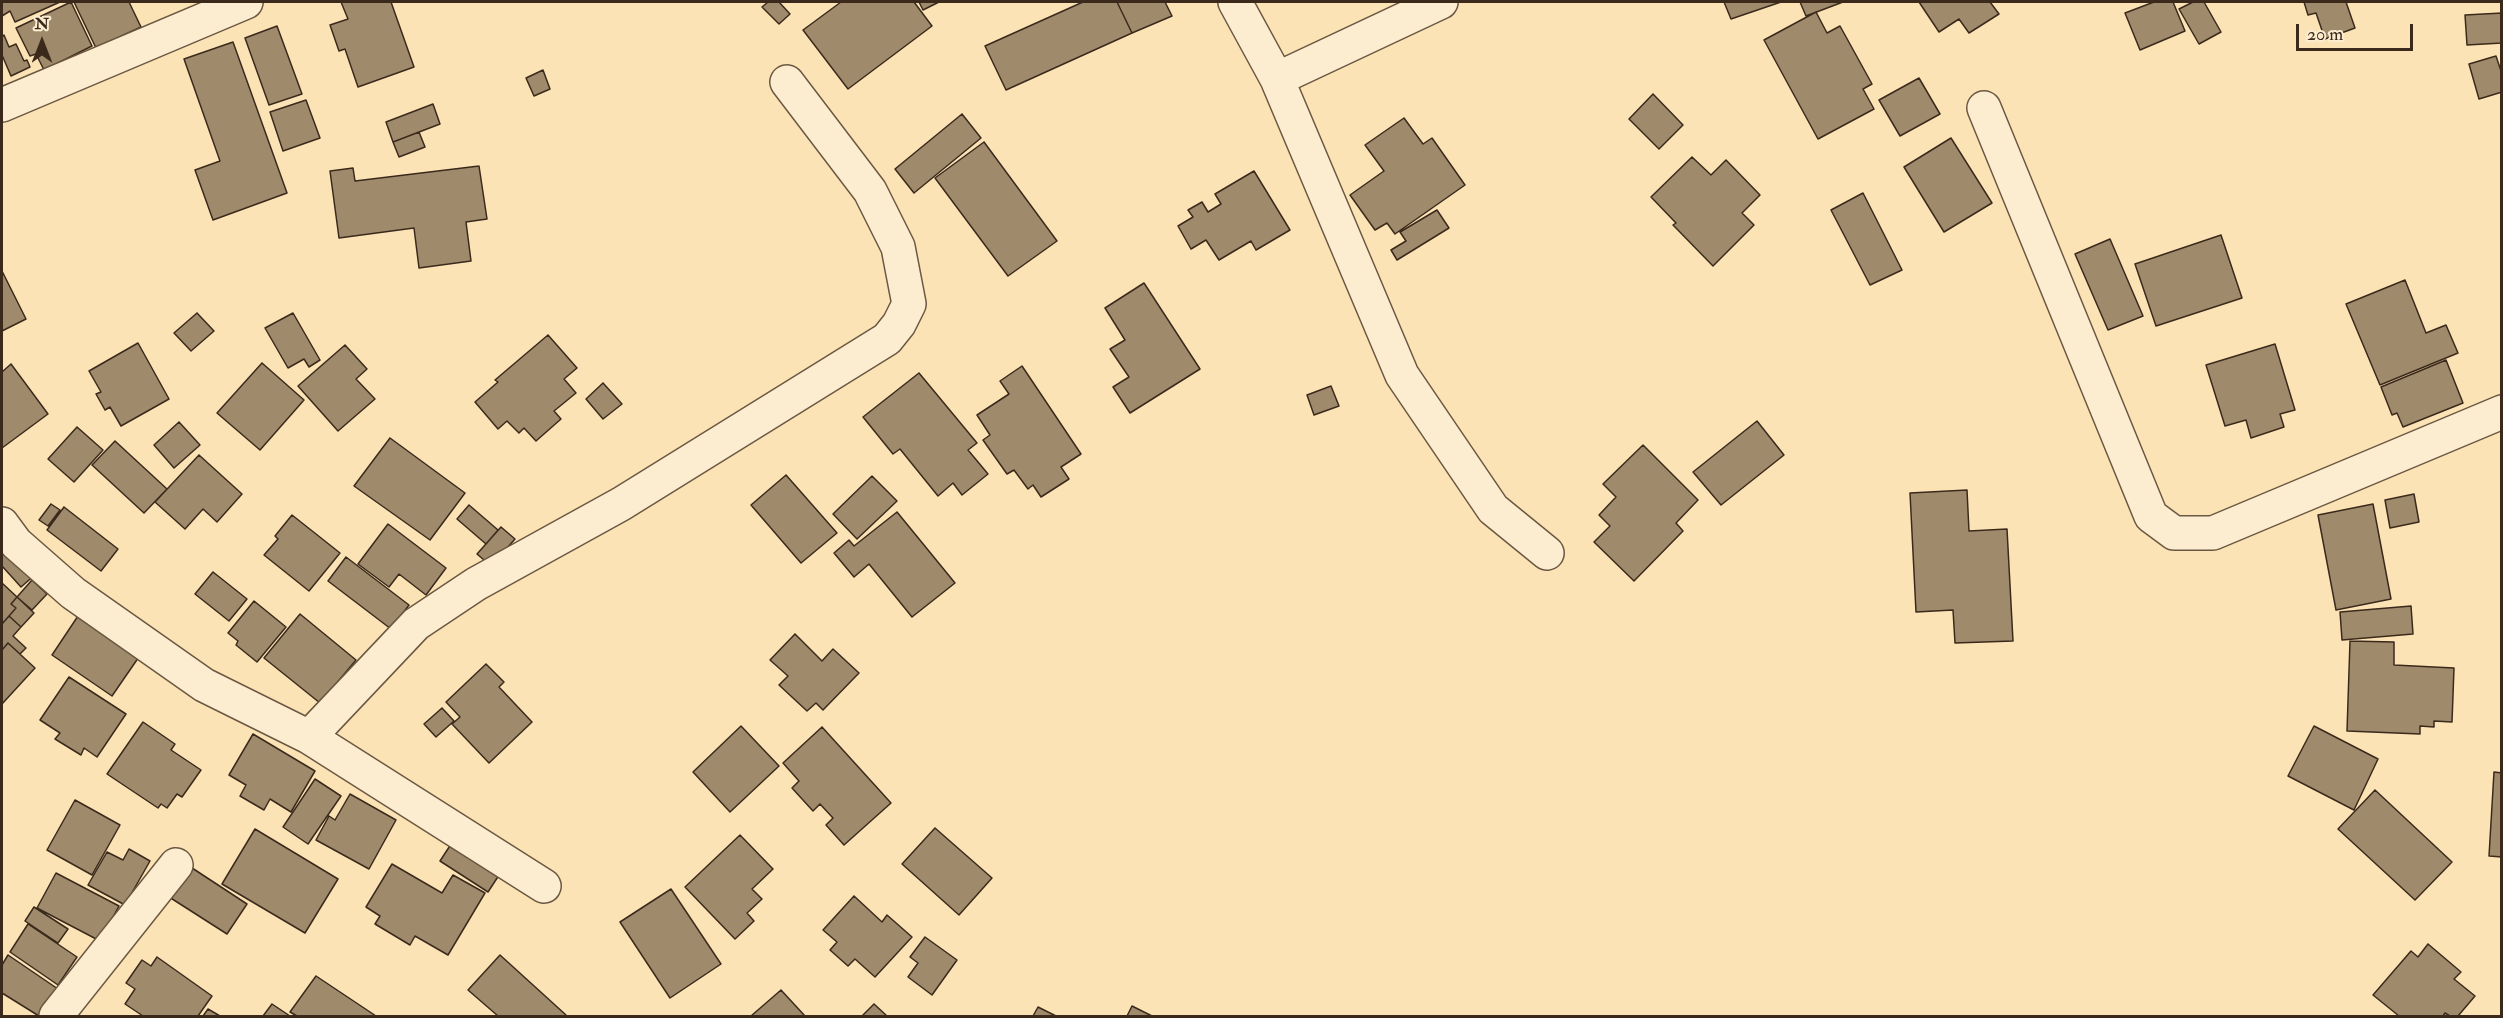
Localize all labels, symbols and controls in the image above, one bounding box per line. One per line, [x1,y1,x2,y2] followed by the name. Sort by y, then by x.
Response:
[12,12,72,72] north arrow
[2299,12,2416,50] scale bar
[35,14,49,34] text: N
[2307,23,2343,46] text: 20 m

